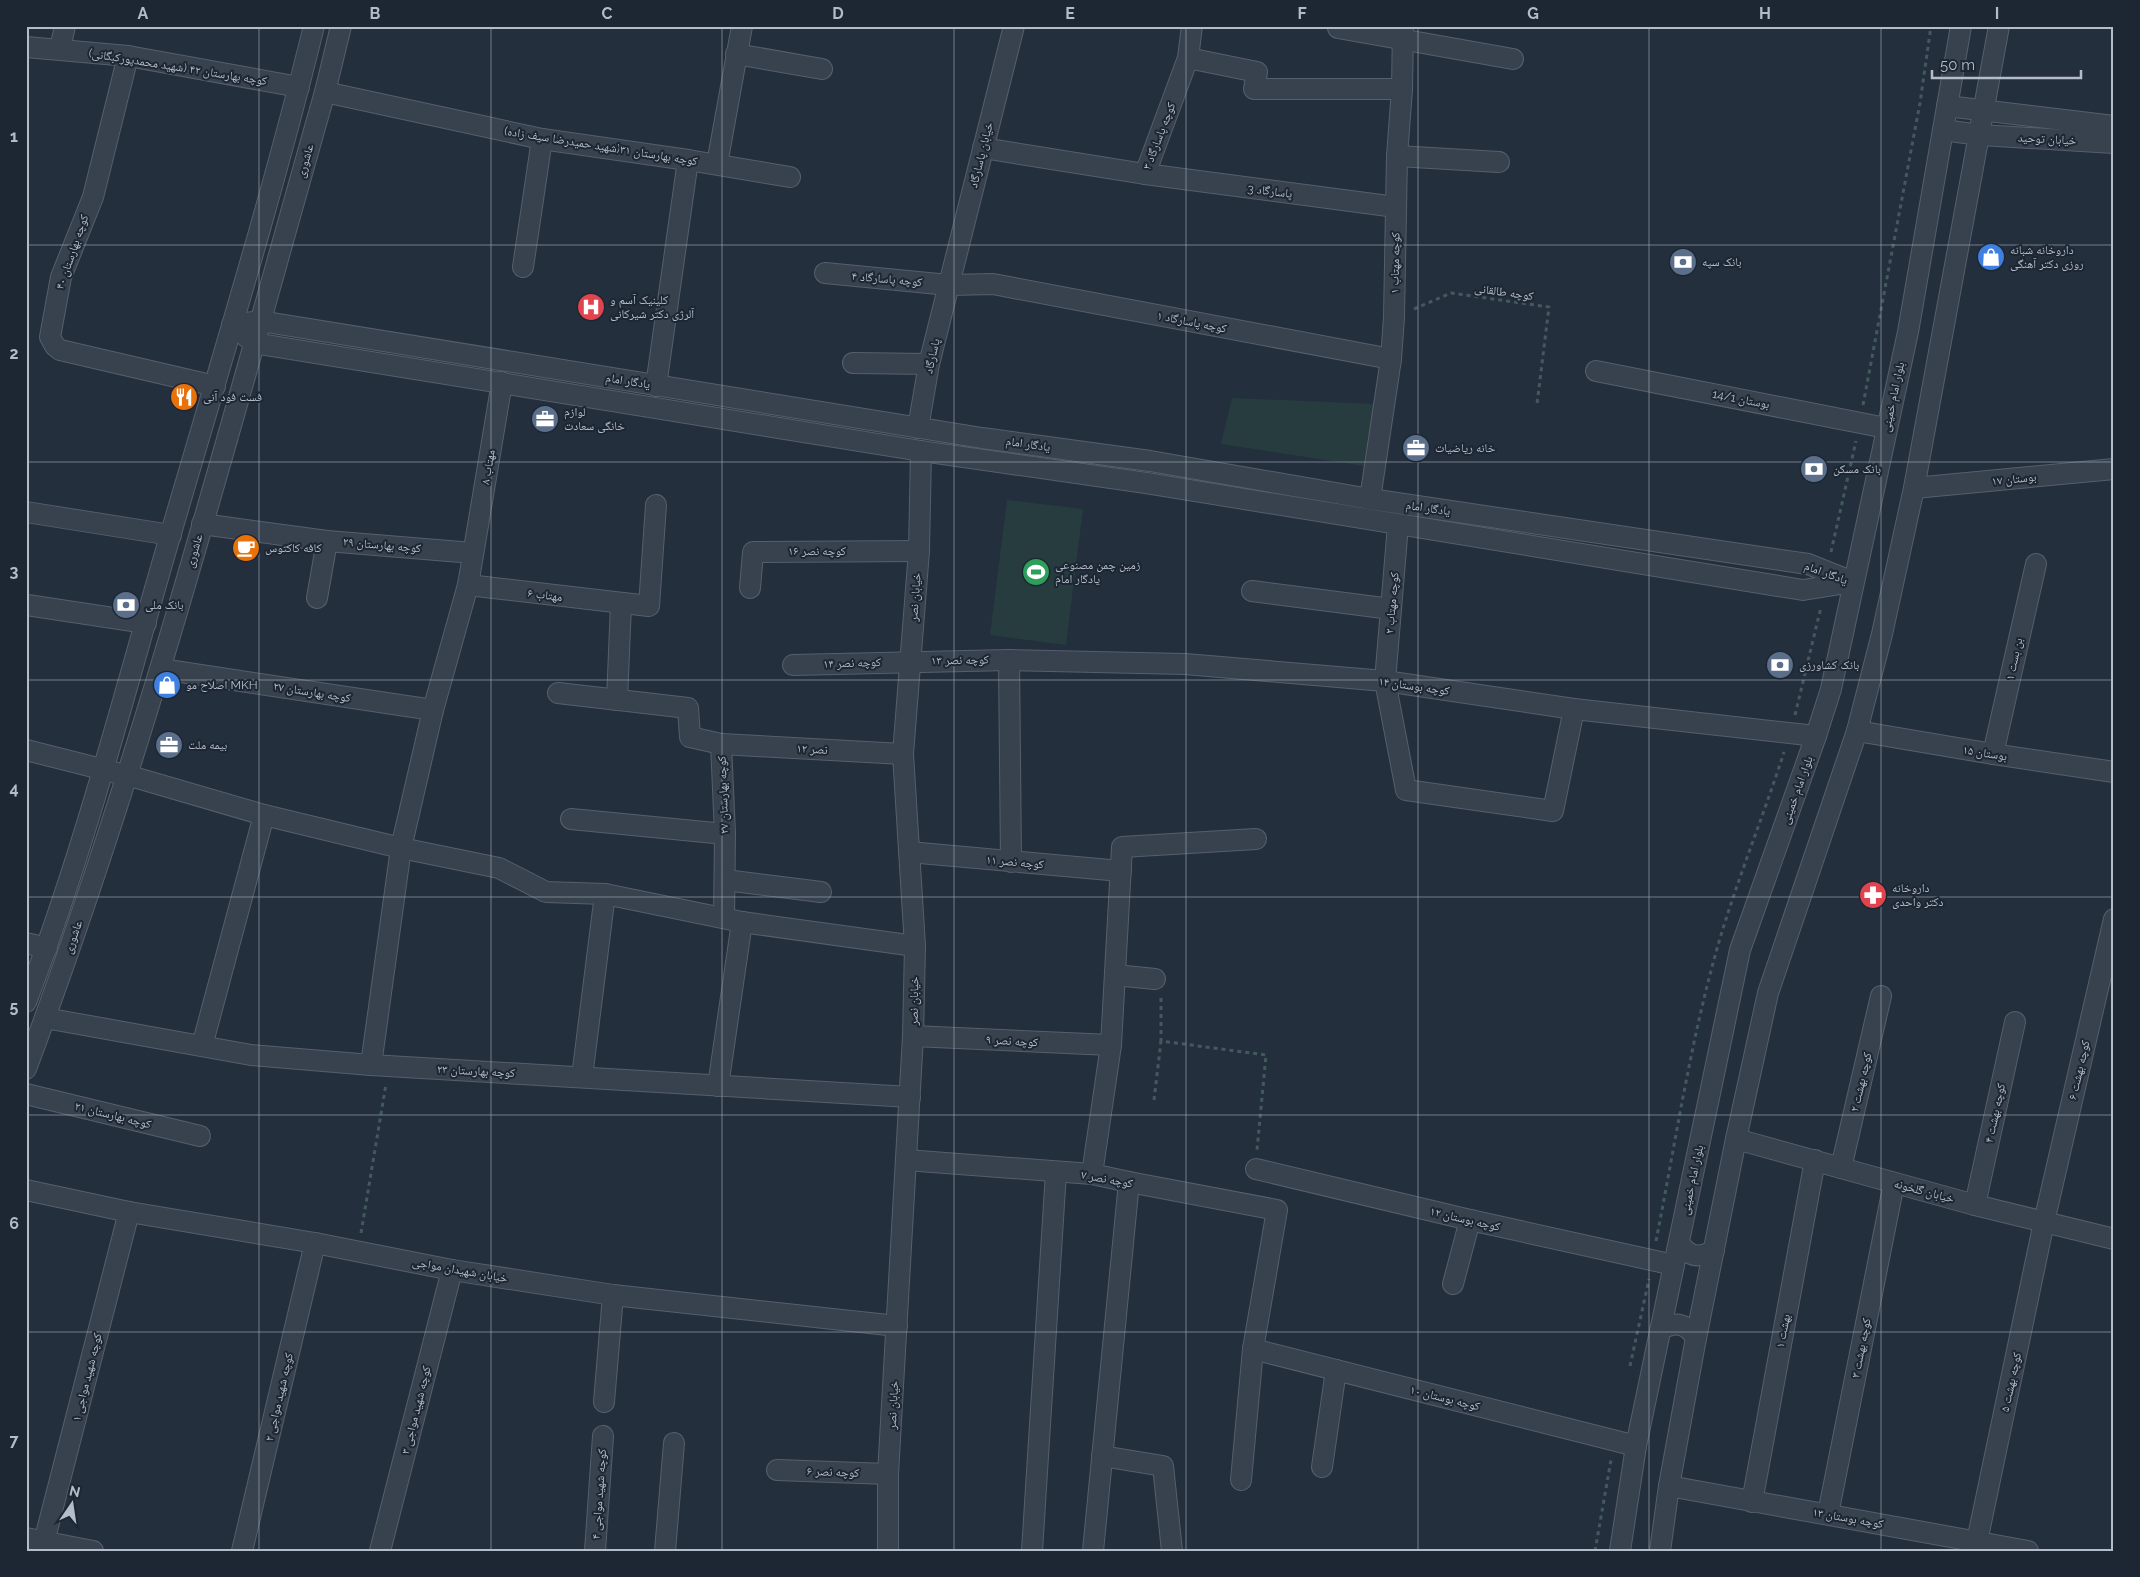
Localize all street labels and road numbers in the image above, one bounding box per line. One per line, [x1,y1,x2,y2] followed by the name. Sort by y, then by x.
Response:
[88,46,268,88] street label: کوچه بهارستان ۴۲ (شهید محمدپورکبگانی)
[1140,100,1178,172] street label: کوچه پاسارگاد ۳
[966,120,996,189] street label: خیابان پاسارگاد
[503,124,699,169] street label: کوچه بهارستان ۳۱(شهید حمیدرضا سیف زاده)
[2017,130,2077,148] street label: خیابان توحید
[293,142,317,180] street label: عاشوری
[1247,181,1294,201] street label: پاسارگاد 3
[53,213,92,291] street label: کوچه بهارستان ۴۰
[1387,232,1403,294] street label: کوچه مهتاب ۱
[851,269,923,289] street label: کوچه پاسارگاد ۴
[1474,281,1534,303] street label: کوچه طالقانی
[1156,308,1228,336] street label: کوچه پاسارگاد ۱
[921,337,943,375] street label: پاسارگاد
[1879,361,1908,434] street label: بلوار امام خمینی
[604,371,652,392] street label: یادگار امام
[1711,387,1771,412] street label: بوستان 14/1
[1005,434,1052,455] street label: یادگار امام
[478,448,498,486] street label: مهتاب ۸
[1991,470,2037,489] street label: بوستان ۱۷
[1405,498,1452,519] street label: یادگار امام
[182,532,206,570] street label: عاشوری
[342,535,422,556] street label: کوچه بهارستان ۲۹
[788,544,846,558] street label: کوچه نصر ۱۶
[1802,559,1850,588] street label: یادگار امام
[906,572,924,623] street label: خیابان نصر
[1382,572,1402,634] street label: کوچه مهتاب ۲
[527,586,563,604] street label: مهتاب ۶
[2003,637,2026,682] street label: بن بست ۱
[931,652,989,668] street label: کوچه نصر ۱۳
[823,655,881,671] street label: کوچه نصر ۱۴
[1377,674,1451,698] street label: کوچه بوستان ۱۴
[272,679,352,705] street label: کوچه بهارستان ۲۷
[796,741,828,757] street label: نصر ۱۲
[1962,743,2008,764] street label: بوستان ۱۵
[1778,754,1817,826] street label: بلوار امام خمینی
[715,756,732,834] street label: کوچه بهارستان ۲۷
[985,852,1045,872] street label: کوچه نصر ۱۱
[61,918,85,956] street label: عاشوری
[907,976,922,1027] street label: خیابان نصر
[985,1033,1039,1049] street label: کوچه نصر ۹
[2065,1039,2093,1101] street label: کوچه بهشت ۶
[1847,1051,1875,1113] street label: کوچه بهشت ۲
[436,1062,516,1080] street label: کوچه بهارستان ۲۳
[1982,1082,2009,1144] street label: کوچه بهشت ۴
[73,1099,153,1132] street label: کوچه بهارستان ۲۱
[1678,1144,1707,1217] street label: بلوار امام خمینی
[1080,1168,1134,1190] street label: کوچه نصر ۷
[1892,1176,1956,1206] street label: خیابان گلخونه
[1428,1204,1502,1234] street label: کوچه بوستان ۱۲
[411,1255,509,1286] street label: خیابان شهیدان مواجی
[1773,1313,1793,1349] street label: بهشت ۱
[1848,1317,1874,1379] street label: کوچه بهشت ۳
[69,1331,105,1423] street label: کوچه شهید مواجی ۱
[262,1351,296,1443] street label: کوچه شهید مواجی ۲
[1998,1351,2025,1413] street label: کوچه بهشت ۵
[398,1364,434,1456] street label: کوچه شهید مواجی ۳
[885,1380,902,1431] street label: خیابان نصر
[1408,1383,1482,1414] street label: کوچه بوستان ۱۰
[589,1448,609,1540] street label: کوچه شهید مواجی ۴
[806,1464,860,1480] street label: کوچه نصر ۶
[1811,1505,1885,1531] street label: کوچه بوستان ۱۳

